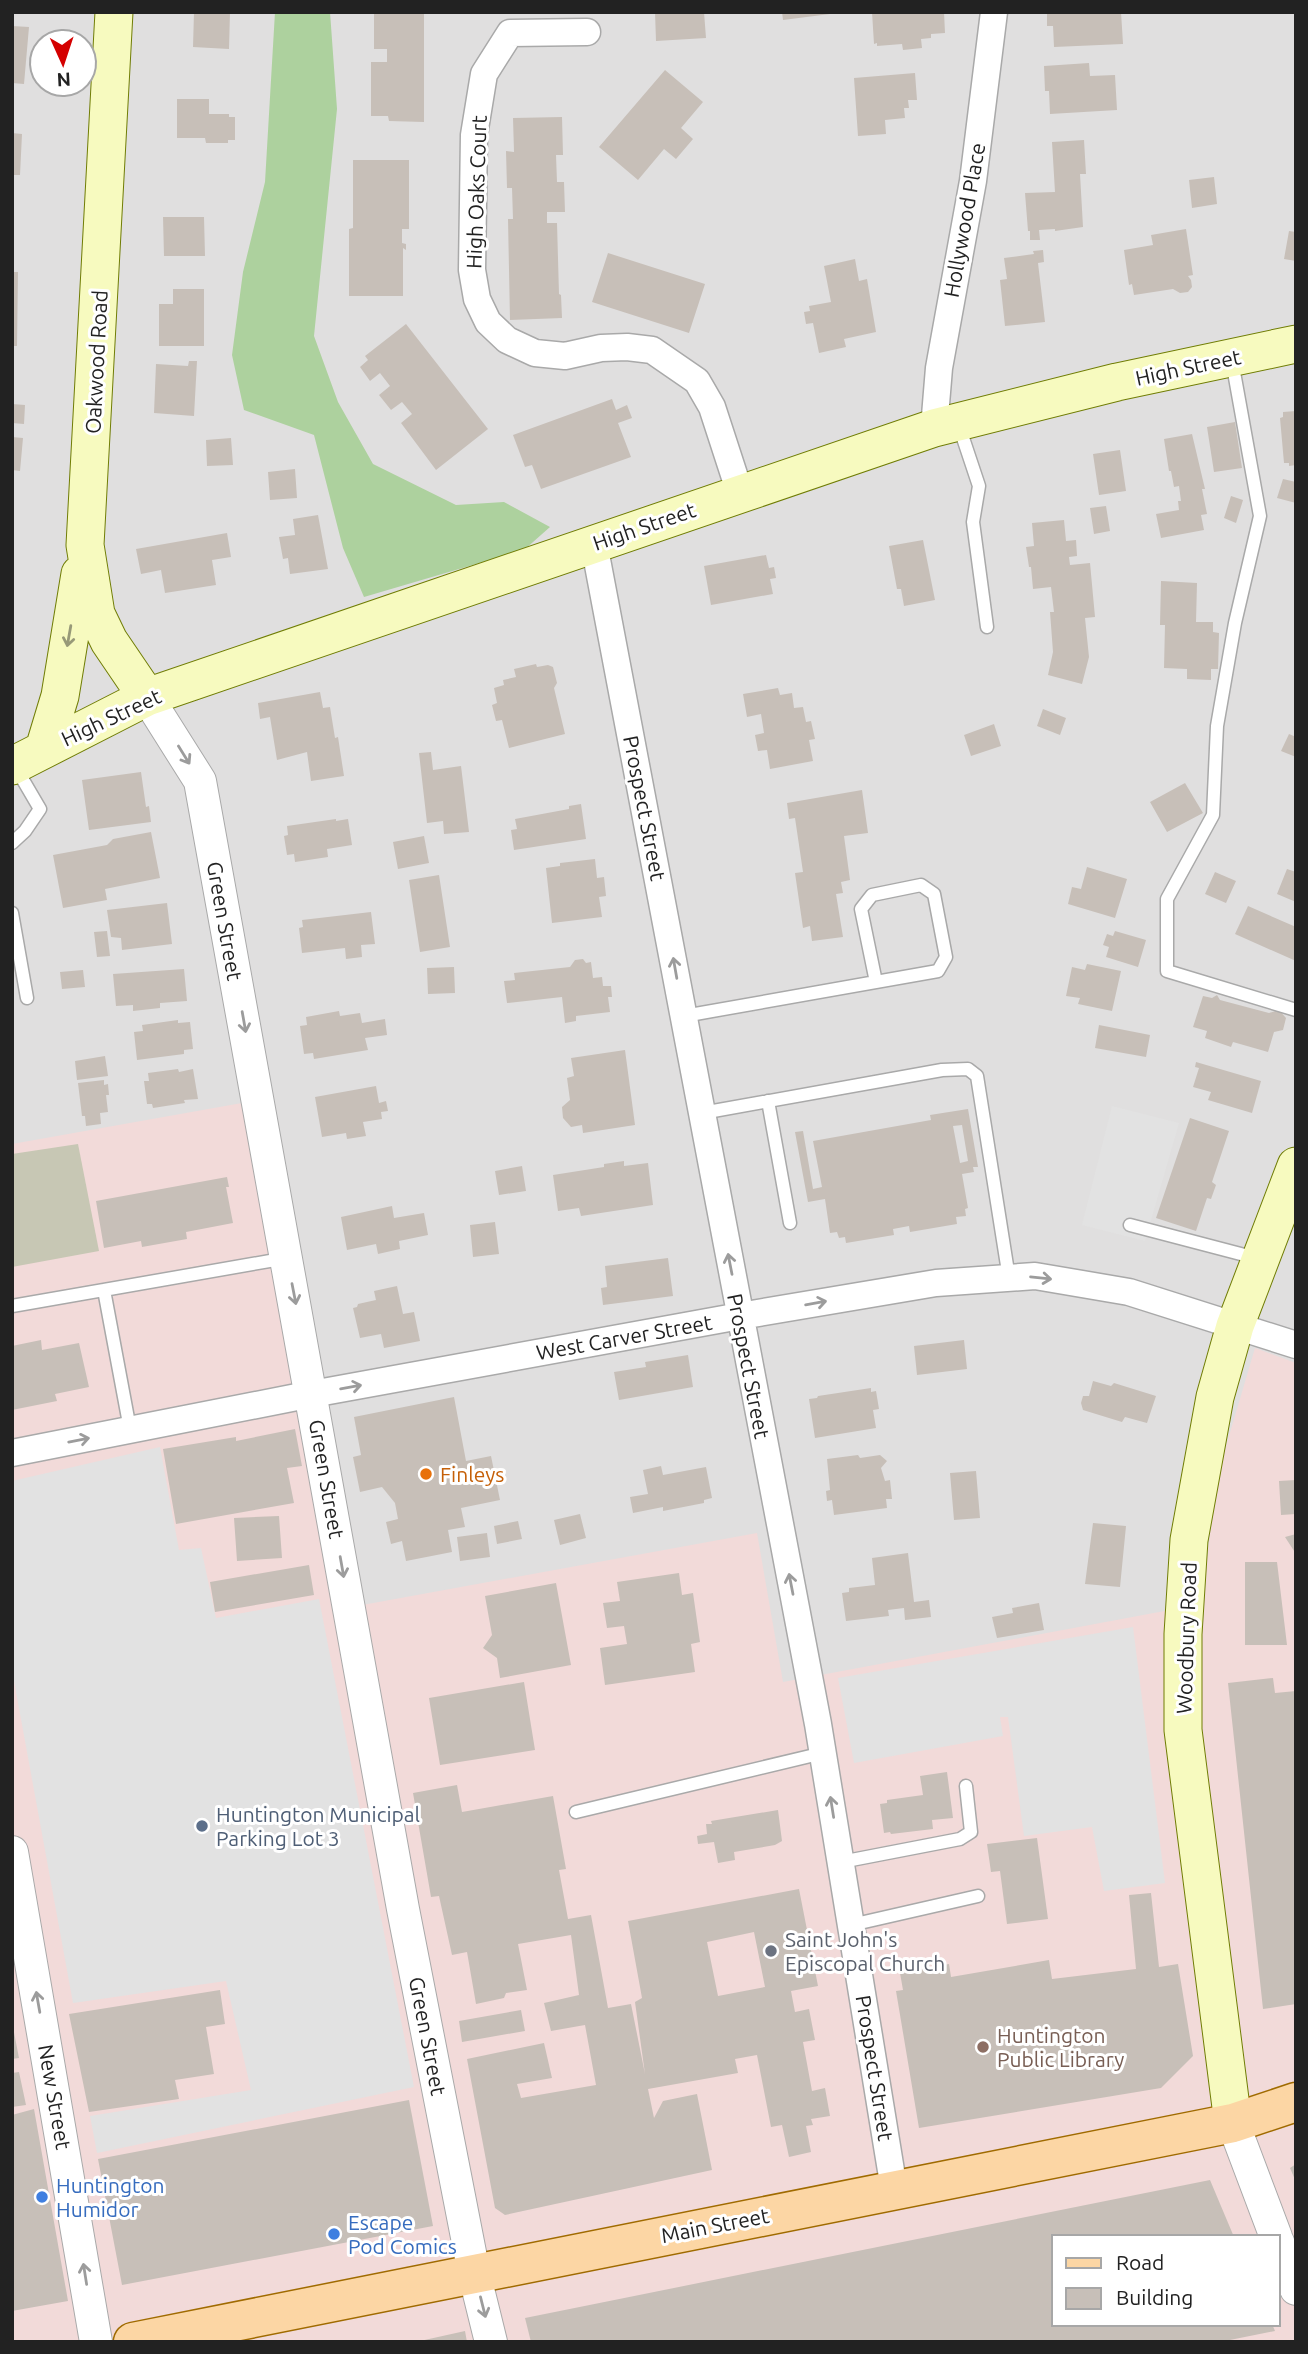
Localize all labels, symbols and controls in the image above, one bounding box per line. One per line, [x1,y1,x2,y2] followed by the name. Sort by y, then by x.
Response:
[28,28,98,98] north arrow
[56,69,72,91] text: N
[461,115,491,269] street label: High Oaks Court
[939,141,989,299] street label: Hollywood Place
[80,289,112,435] street label: Oakwood Road
[1133,344,1243,390] street label: High Street
[589,497,699,555] street label: High Street
[62,625,75,647] one-way arrow
[57,683,165,751] street label: High Street
[619,733,671,883] street label: Prospect Street
[177,744,191,764] one-way arrow
[203,860,247,982] street label: Green Street
[668,957,681,980] one-way arrow
[238,1010,251,1033] one-way arrow
[723,1253,736,1276] one-way arrow
[1029,1272,1052,1285] one-way arrow
[287,1282,301,1305] one-way arrow
[723,1291,775,1441] street label: Prospect Street
[804,1296,826,1309] one-way arrow
[534,1310,714,1364] street label: West Carver Street
[339,1380,362,1394] one-way arrow
[305,1418,349,1540] street label: Green Street
[67,1432,90,1446] one-way arrow
[440,1462,504,1486] place label: Finleys
[418,1466,434,1482] marker: Finleys
[336,1555,349,1578] one-way arrow
[1171,1562,1201,1714] street label: Woodbury Road
[784,1573,797,1595] one-way arrow
[825,1796,838,1819] one-way arrow
[216,1802,420,1850] place label: Huntington Municipal Parking Lot 3
[194,1818,210,1834] marker: Huntington Municipal Parking Lot 3
[785,1927,945,1975] place label: Saint John's Episcopal Church
[763,1943,779,1959] marker: Saint John's Episcopal Church
[405,1975,451,2097] street label: Green Street
[31,1991,45,2014] one-way arrow
[852,1993,898,2143] street label: Prospect Street
[997,2023,1124,2071] place label: Huntington Public Library
[975,2039,991,2055] marker: Huntington Public Library
[34,2043,76,2151] street label: New Street
[56,2173,165,2221] place label: Huntington Humidor
[34,2189,50,2205] marker: Huntington Humidor
[659,2203,771,2247] street label: Main Street
[348,2210,457,2258] place label: Escape Pod Comics
[326,2226,342,2242] marker: Escape Pod Comics
[1052,2235,1280,2326] legend
[1116,2250,1164,2274] text: Road
[78,2264,91,2286] one-way arrow
[1116,2285,1193,2309] text: Building
[477,2296,490,2318] one-way arrow

